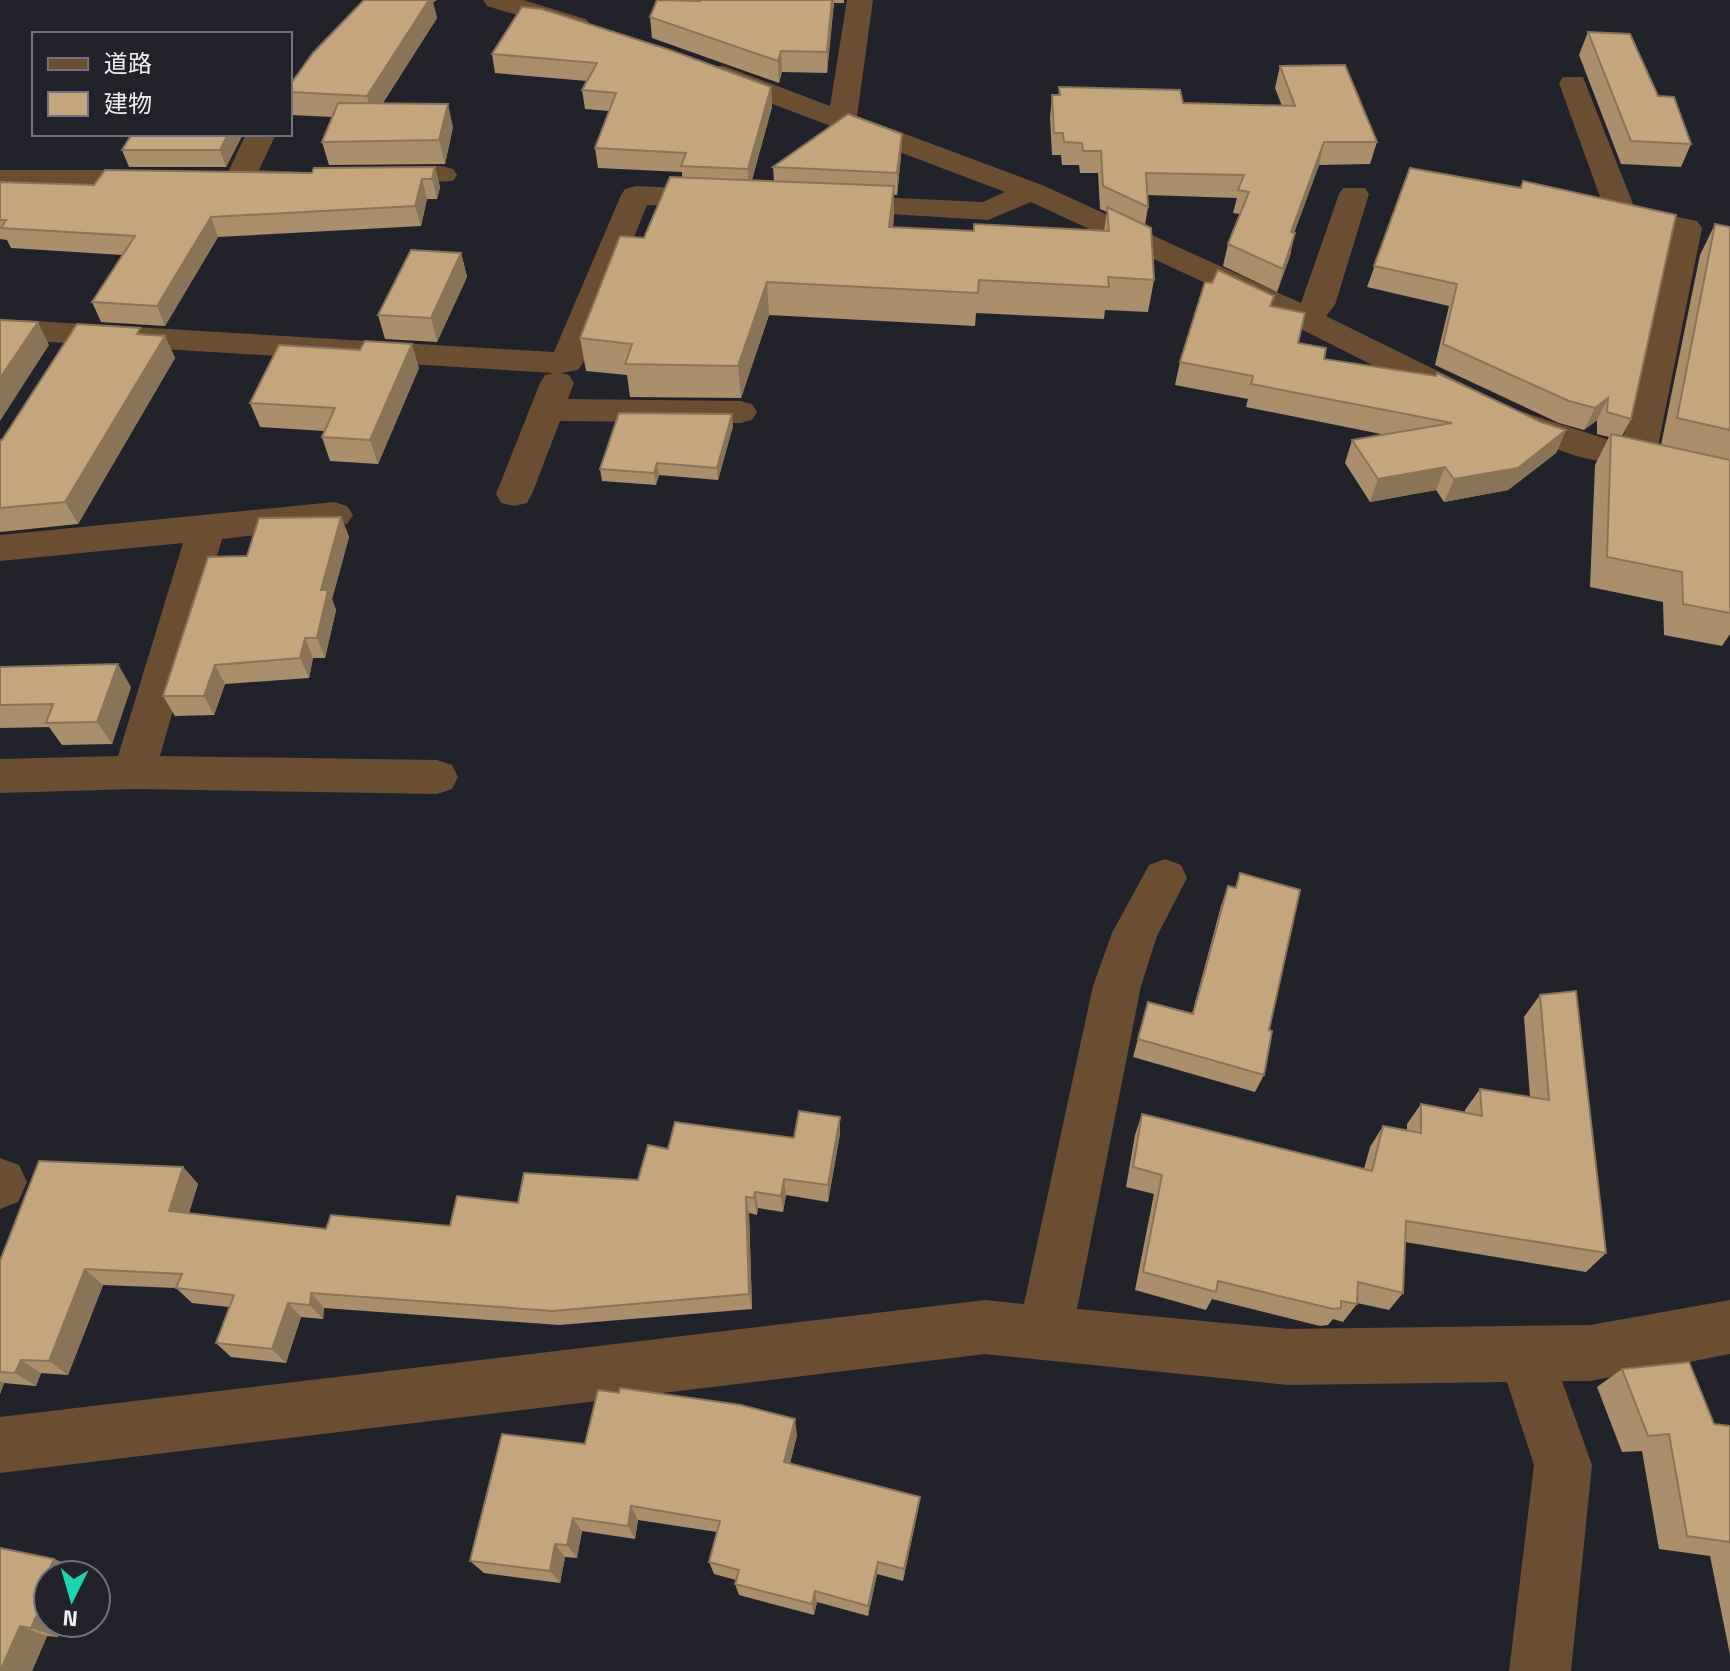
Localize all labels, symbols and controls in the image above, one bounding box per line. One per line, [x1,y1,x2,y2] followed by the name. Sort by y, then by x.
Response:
[32,32,292,136] legend
[104,45,152,81] text: 道路
[104,85,152,121] text: 建物
[32,1559,112,1639] north arrow
[61,1601,79,1637] text: N

